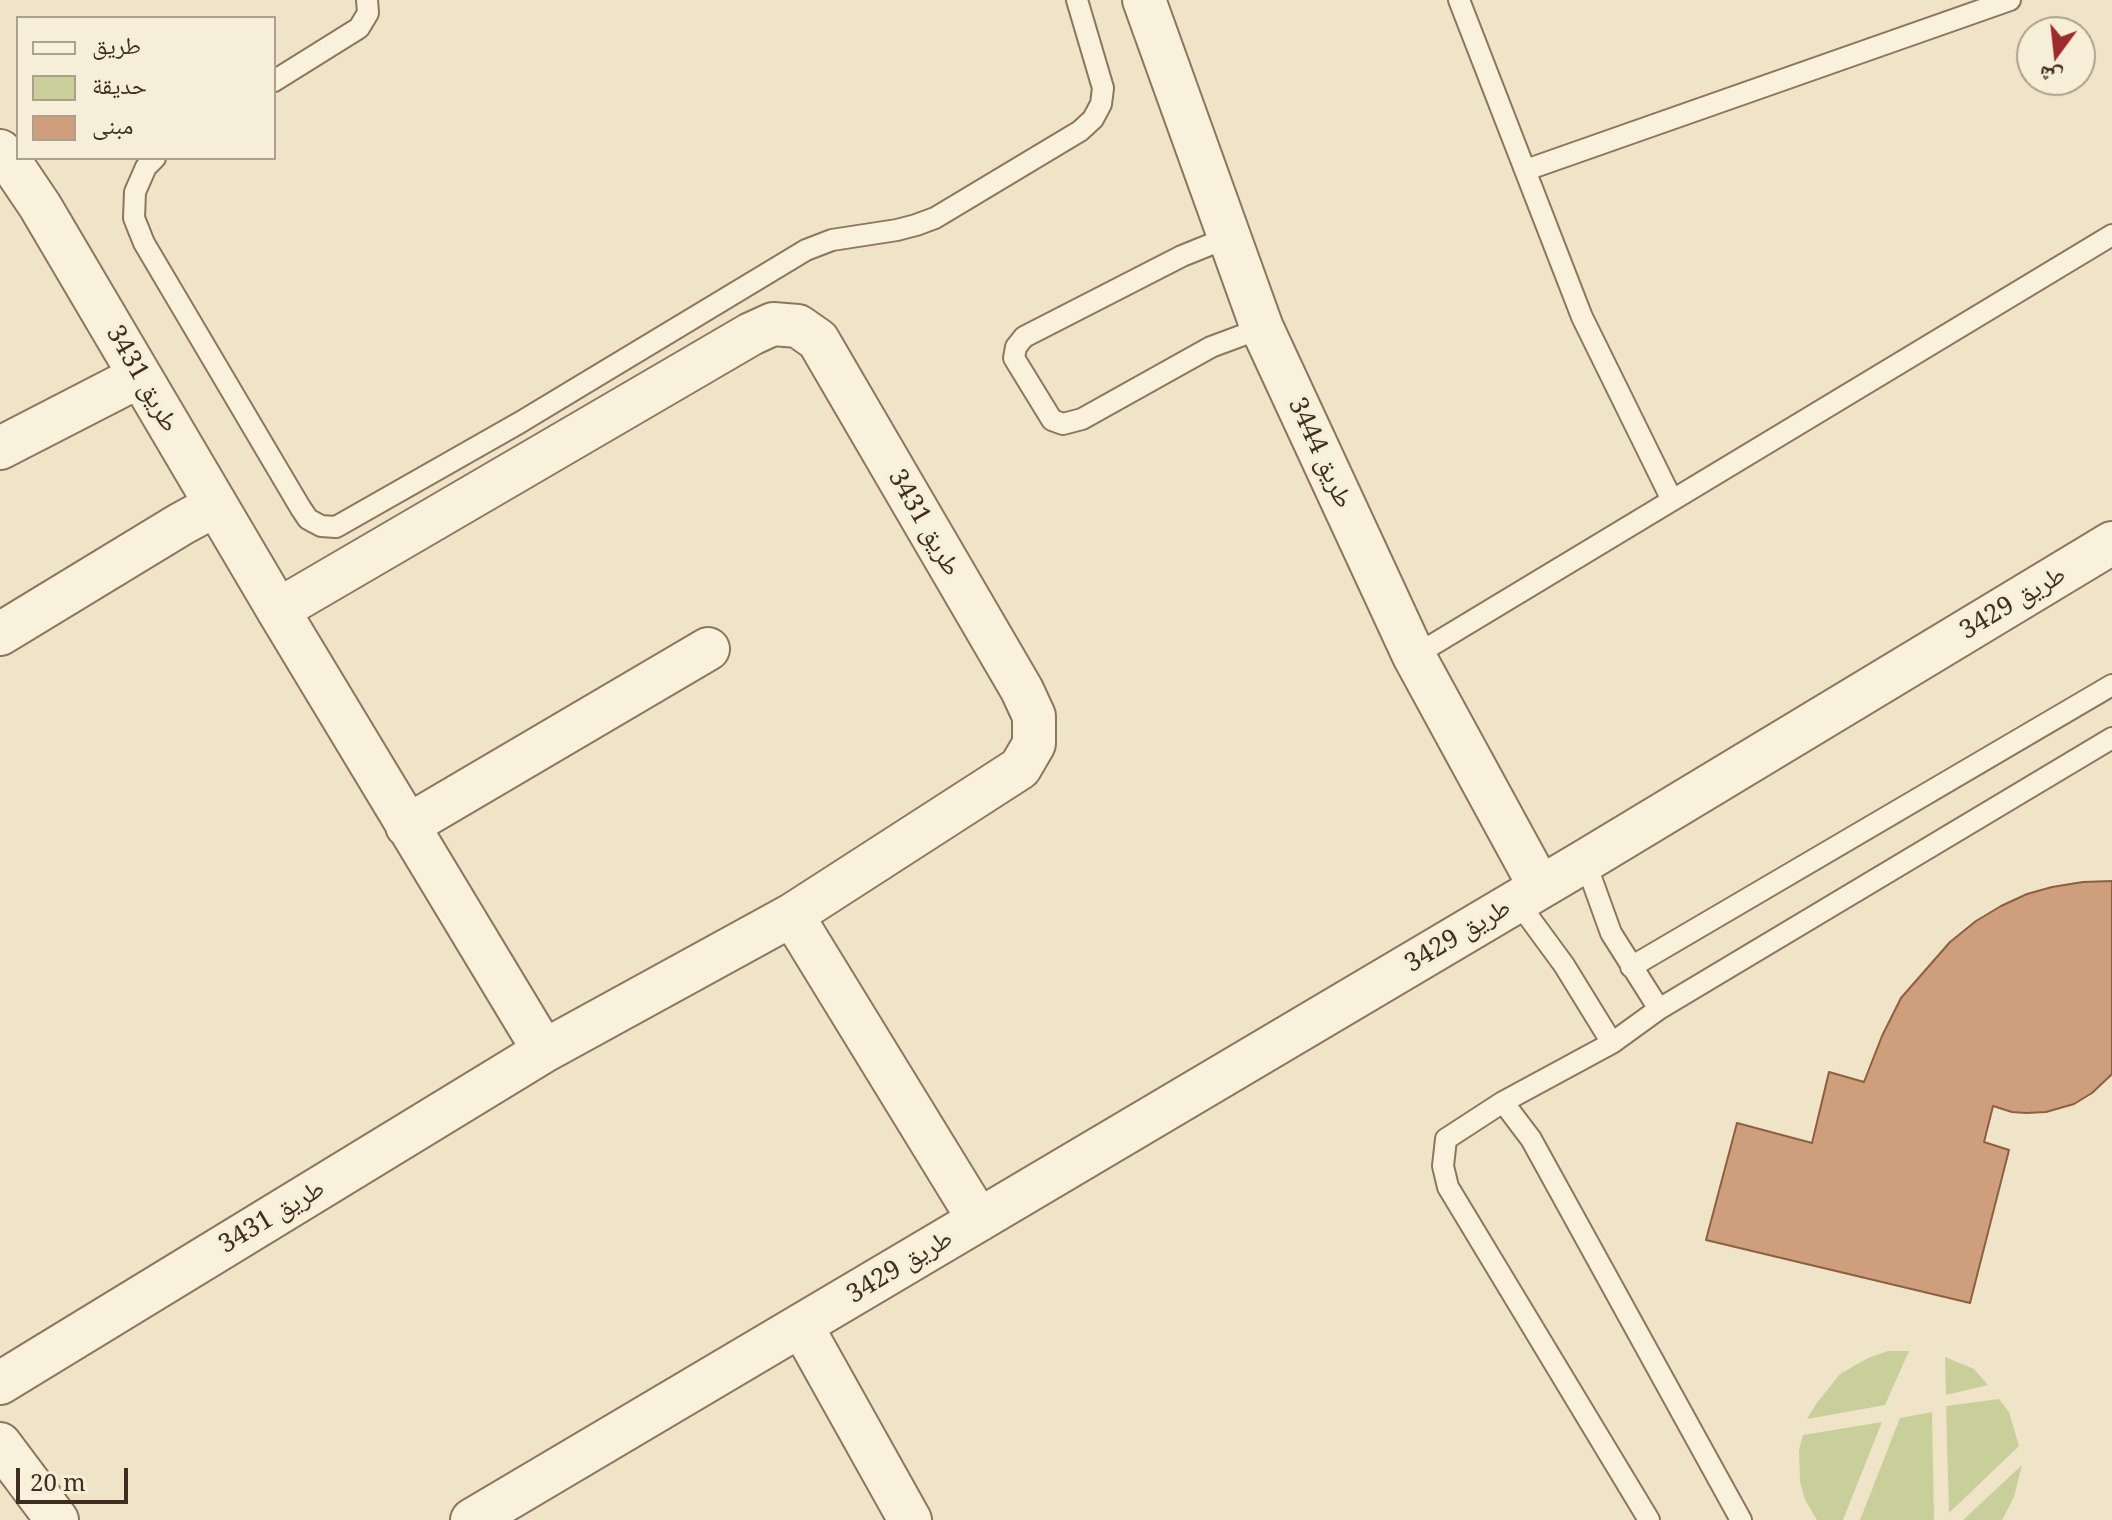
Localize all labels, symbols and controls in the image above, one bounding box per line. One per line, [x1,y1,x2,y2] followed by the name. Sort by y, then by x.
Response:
[16,16,276,160] legend
[2016,16,2096,96] north arrow
[92,28,141,61] text: طريق
[2035,60,2065,95] text: ش
[92,68,147,101] text: حديقة
[92,108,133,141] text: مبنى
[99,320,185,438] street label: طريق 3431
[1281,393,1359,513] street label: طريق 3444
[881,464,967,582] street label: طريق 3431
[1954,559,2072,647] street label: طريق 3429
[1399,892,1517,980] street label: طريق 3429
[213,1173,331,1261] street label: طريق 3431
[841,1223,959,1311] street label: طريق 3429
[20,1452,132,1502] scale bar
[30,1465,86,1498] text: 20 m

